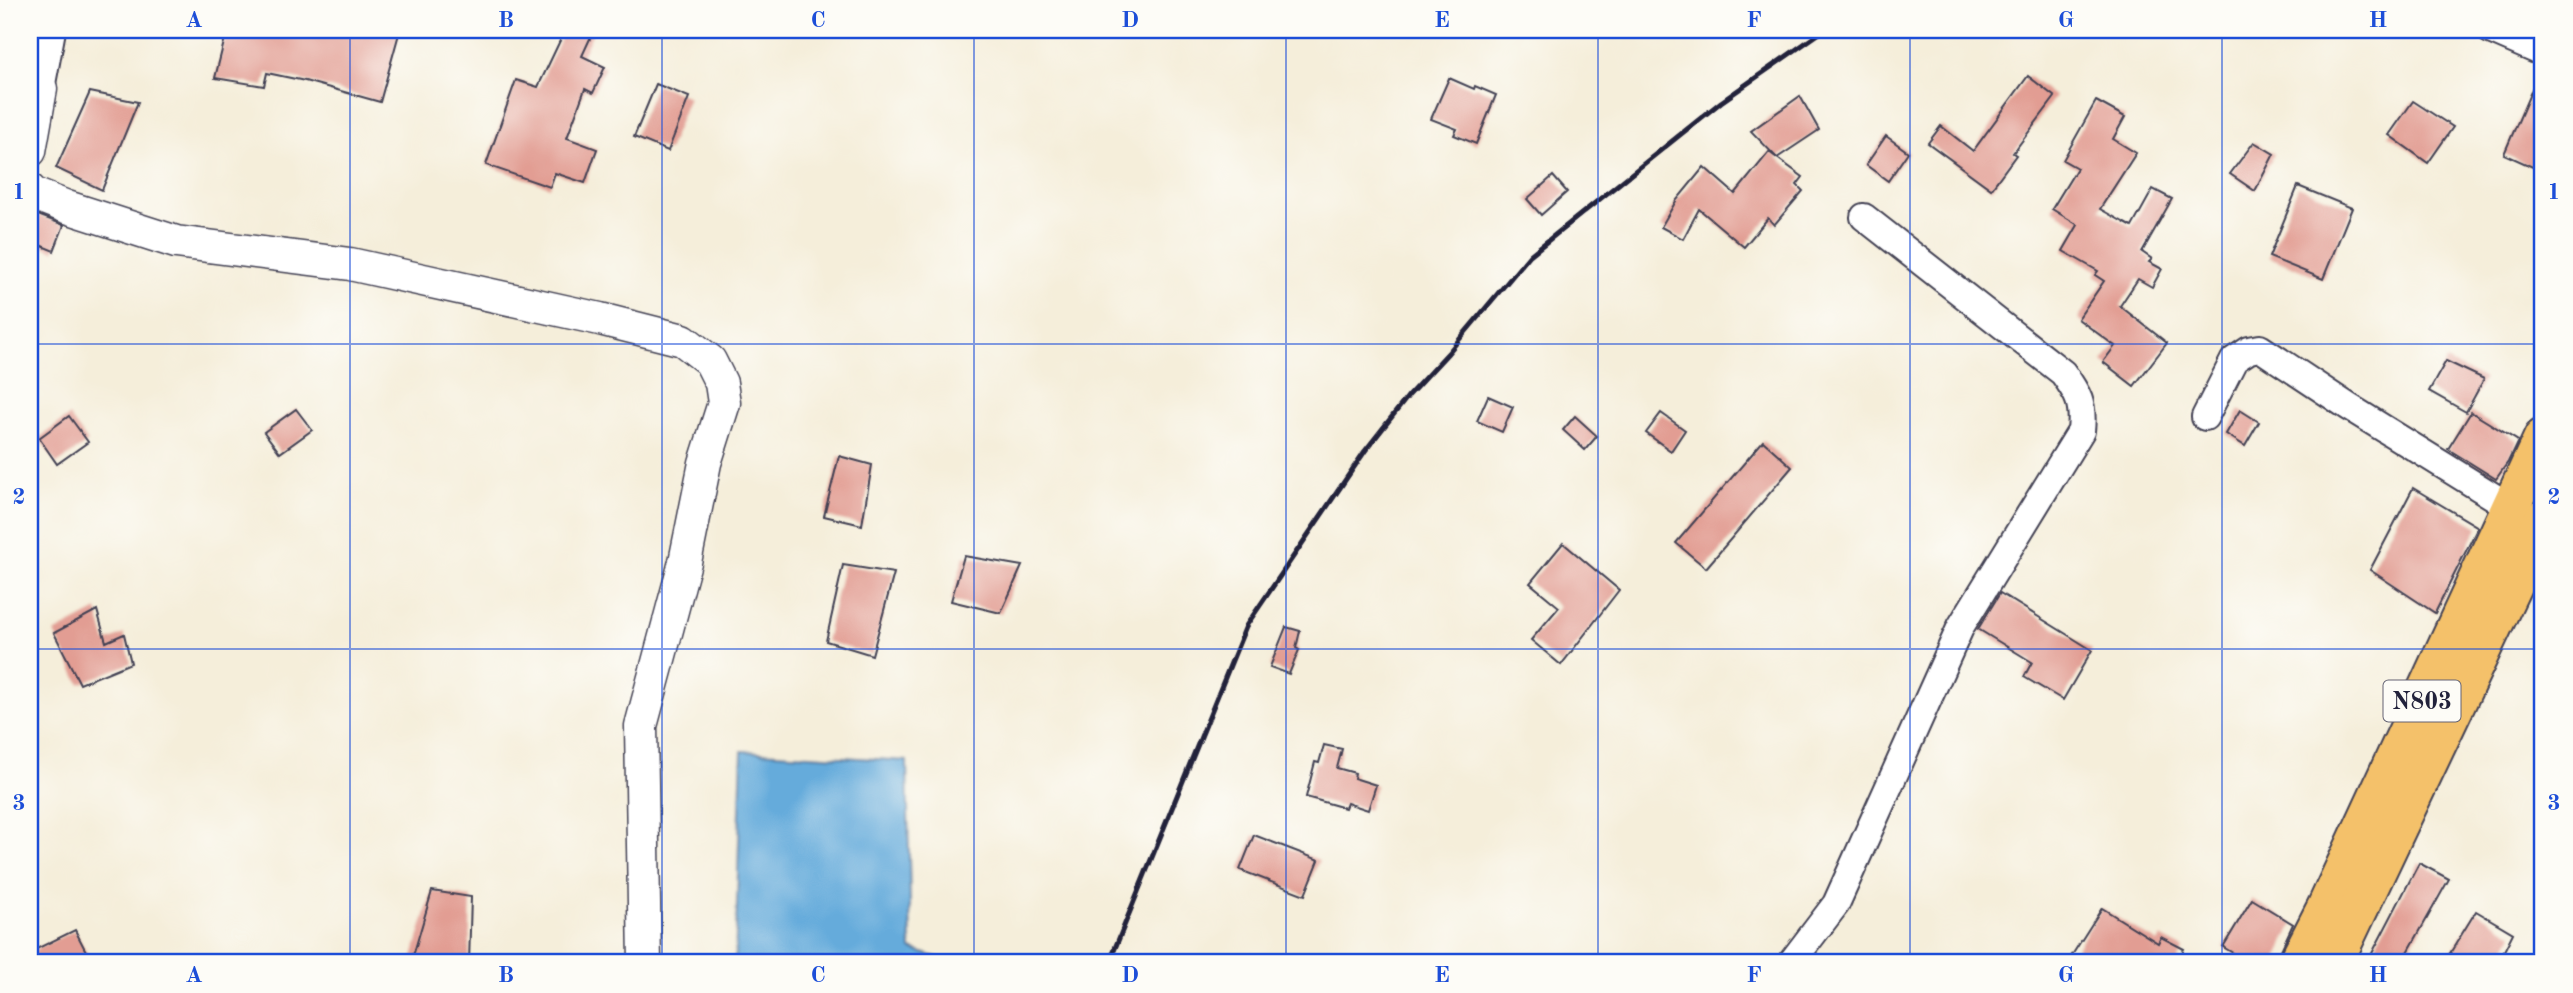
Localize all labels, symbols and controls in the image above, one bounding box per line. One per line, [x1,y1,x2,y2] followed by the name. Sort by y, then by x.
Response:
[185,9,203,32] text: A
[498,9,514,32] text: B
[810,9,826,32] text: C
[1121,9,1139,32] text: D
[1434,9,1450,32] text: E
[1746,9,1762,32] text: F
[2058,9,2074,32] text: G
[2369,9,2387,32] text: H
[12,181,26,204] text: 1
[2547,181,2561,204] text: 1
[12,486,26,509] text: 2
[2547,486,2561,509] text: 2
[2384,680,2460,722] road number: N803
[12,792,26,815] text: 3
[2547,792,2561,815] text: 3
[185,964,203,987] text: A
[498,964,514,987] text: B
[810,964,826,987] text: C
[1121,964,1139,987] text: D
[1434,964,1450,987] text: E
[1746,964,1762,987] text: F
[2058,964,2074,987] text: G
[2369,964,2387,987] text: H

